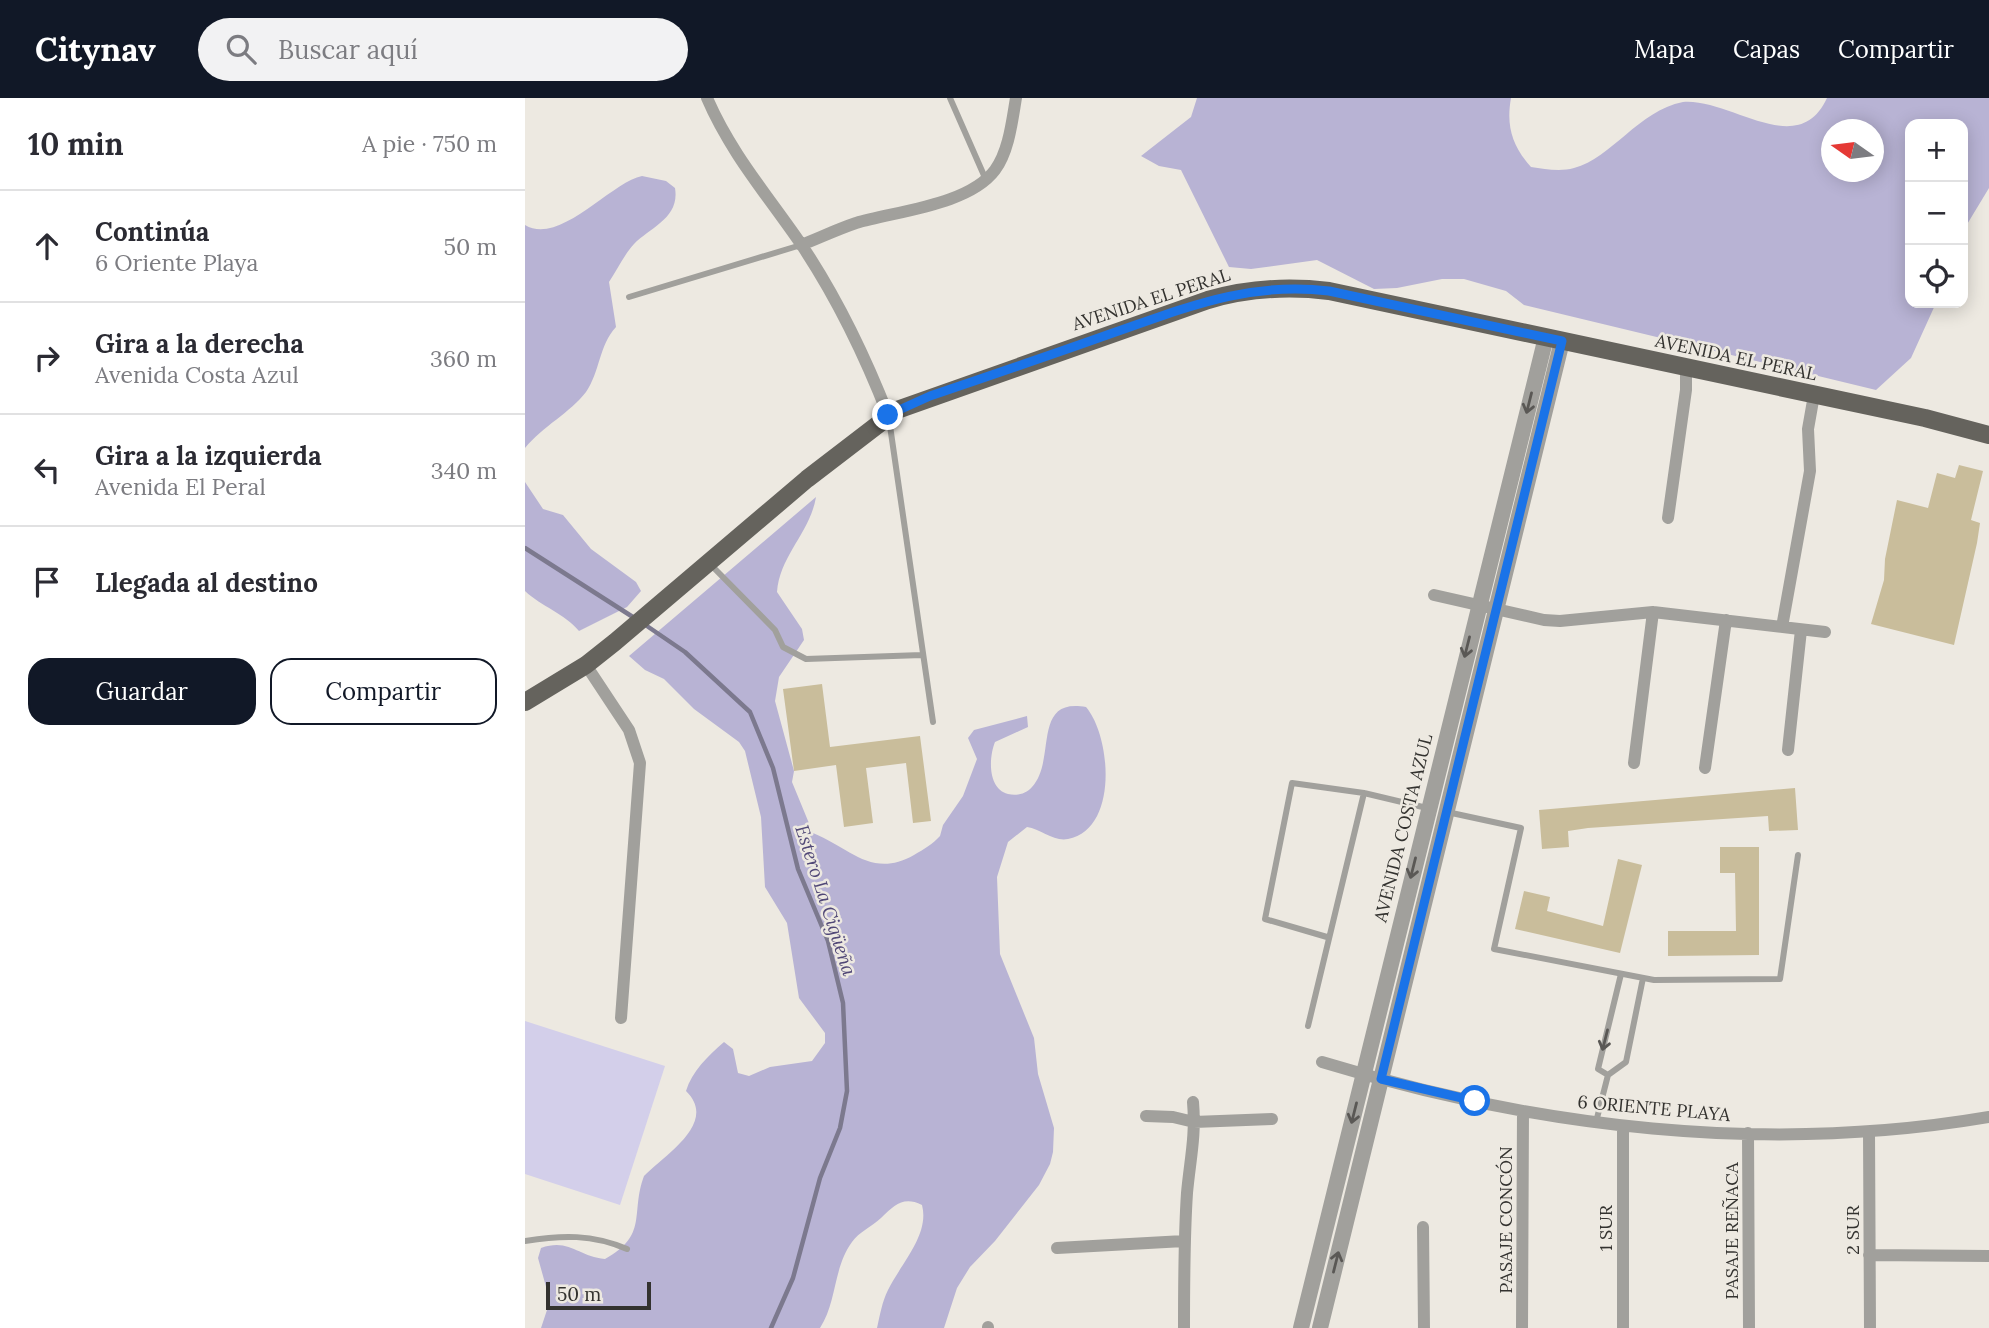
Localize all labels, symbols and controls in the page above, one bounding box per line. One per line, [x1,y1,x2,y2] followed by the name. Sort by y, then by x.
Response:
[198,18,688,81] search box
[35,28,156,70] text: Citynav
[222,30,260,68] icon: search
[278,33,418,66] text: Buscar aquí
[1634,34,1695,65] text: Mapa
[1733,34,1800,65] text: Capas
[1838,34,1954,65] text: Compartir
[1821,119,1884,182] north arrow
[1905,119,1968,308] map controls
[1905,119,1968,182] button: +
[28,125,124,163] text: 10 min
[362,129,497,158] text: A pie · 750 m
[1905,182,1968,245] button: −
[95,215,209,248] text: Continúa
[28,227,66,265] icon: ahead
[444,232,497,261] text: 50 m
[1905,245,1968,308] button: locate
[95,248,258,277] text: 6 Oriente Playa
[1068,262,1233,336] street label: AVENIDA EL PERAL
[95,327,304,360] text: Gira a la derecha
[1652,328,1819,385] street label: AVENIDA EL PERAL
[28,339,66,377] icon: right
[430,344,497,373] text: 360 m
[95,360,299,389] text: Avenida Costa Azul
[1522,391,1535,414] one-way arrow
[872,399,903,430] route end
[95,439,322,472] text: Gira a la izquierda
[28,451,66,489] icon: left
[431,456,497,485] text: 340 m
[95,472,266,501] text: Avenida El Peral
[28,563,66,601] icon: arrive
[95,566,318,599] text: Llegada al destino
[1460,635,1473,658] one-way arrow
[28,658,256,725] button: Guardar
[270,658,497,725] button: Compartir
[1368,731,1438,925] street label: AVENIDA COSTA AZUL
[790,822,862,979] water label: Estero La Cigüeña
[1406,857,1419,879] one-way arrow
[1598,1028,1611,1051] one-way arrow
[1459,1085,1490,1116] route start
[1577,1090,1732,1126] street label: 6 ORIENTE PLAYA
[1347,1101,1360,1124] one-way arrow
[1494,1146,1517,1294] street label: PASAJE CONCÓN
[1720,1161,1743,1300] street label: PASAJE REÑACA
[1594,1204,1617,1251] street label: 1 SUR
[1841,1205,1864,1255] street label: 2 SUR
[1330,1251,1344,1274] one-way arrow
[546,1279,651,1311] scale bar
[557,1282,601,1306] text: 50 m

